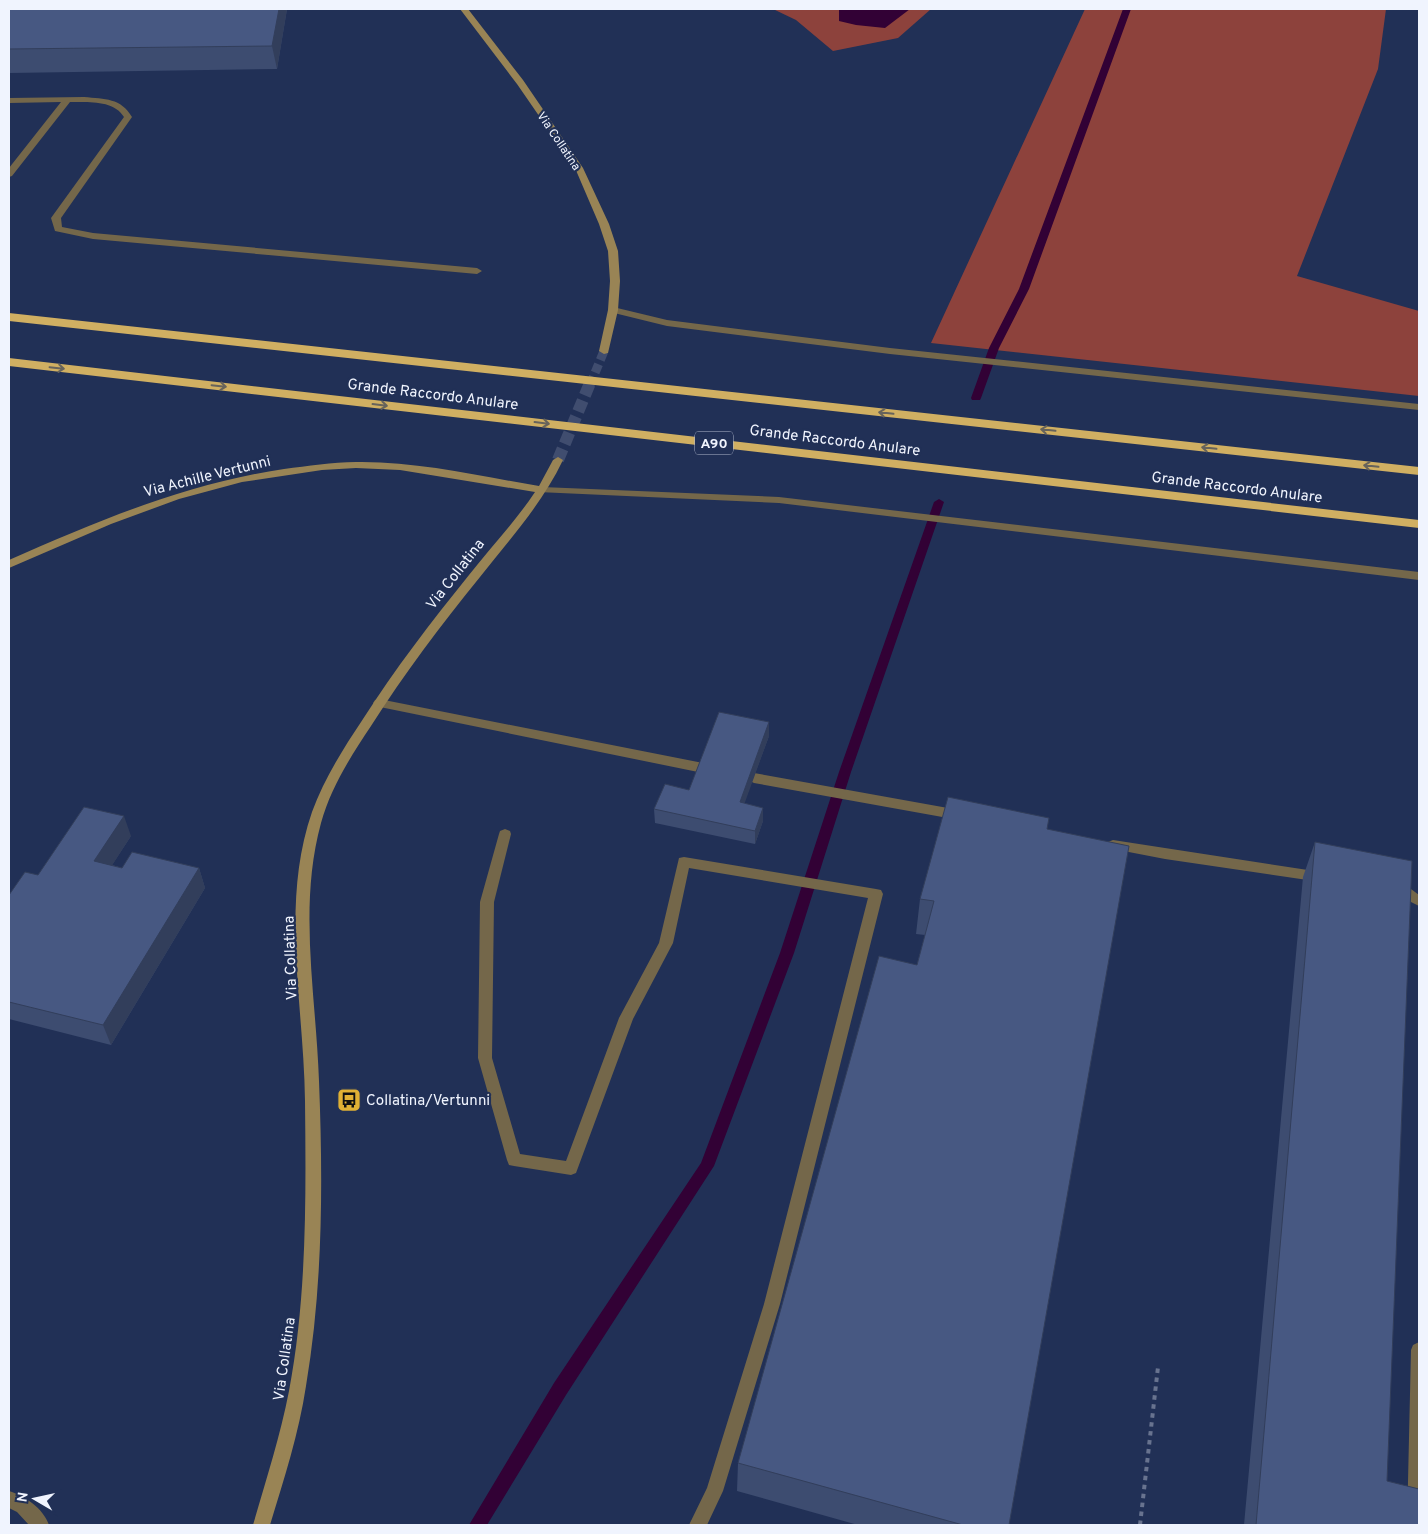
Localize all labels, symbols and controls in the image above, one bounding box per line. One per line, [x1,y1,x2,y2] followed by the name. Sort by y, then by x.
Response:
[533,109,584,174] street label: Via Collatina
[49,363,65,373] one-way arrow
[346,376,519,415] street label: Grande Raccordo Anulare
[210,381,226,391] one-way arrow
[372,400,388,410] one-way arrow
[878,408,894,418] one-way arrow
[533,418,549,428] one-way arrow
[748,422,921,461] street label: Grande Raccordo Anulare
[1040,425,1056,435] one-way arrow
[695,432,733,454] road number: A90
[1202,443,1218,453] one-way arrow
[142,452,273,502] street label: Via Achille Vertunni
[1363,461,1379,471] one-way arrow
[1150,469,1323,508] street label: Grande Raccordo Anulare
[423,536,490,614] street label: Via Collatina
[281,916,302,1000] street label: Via Collatina
[336,1087,362,1113] bus stop icon: Collatina/Vertunni
[366,1092,490,1111] place label: Collatina/Vertunni
[270,1316,301,1402] street label: Via Collatina
[10,1474,60,1524] north arrow
[14,1491,33,1504] text: N

